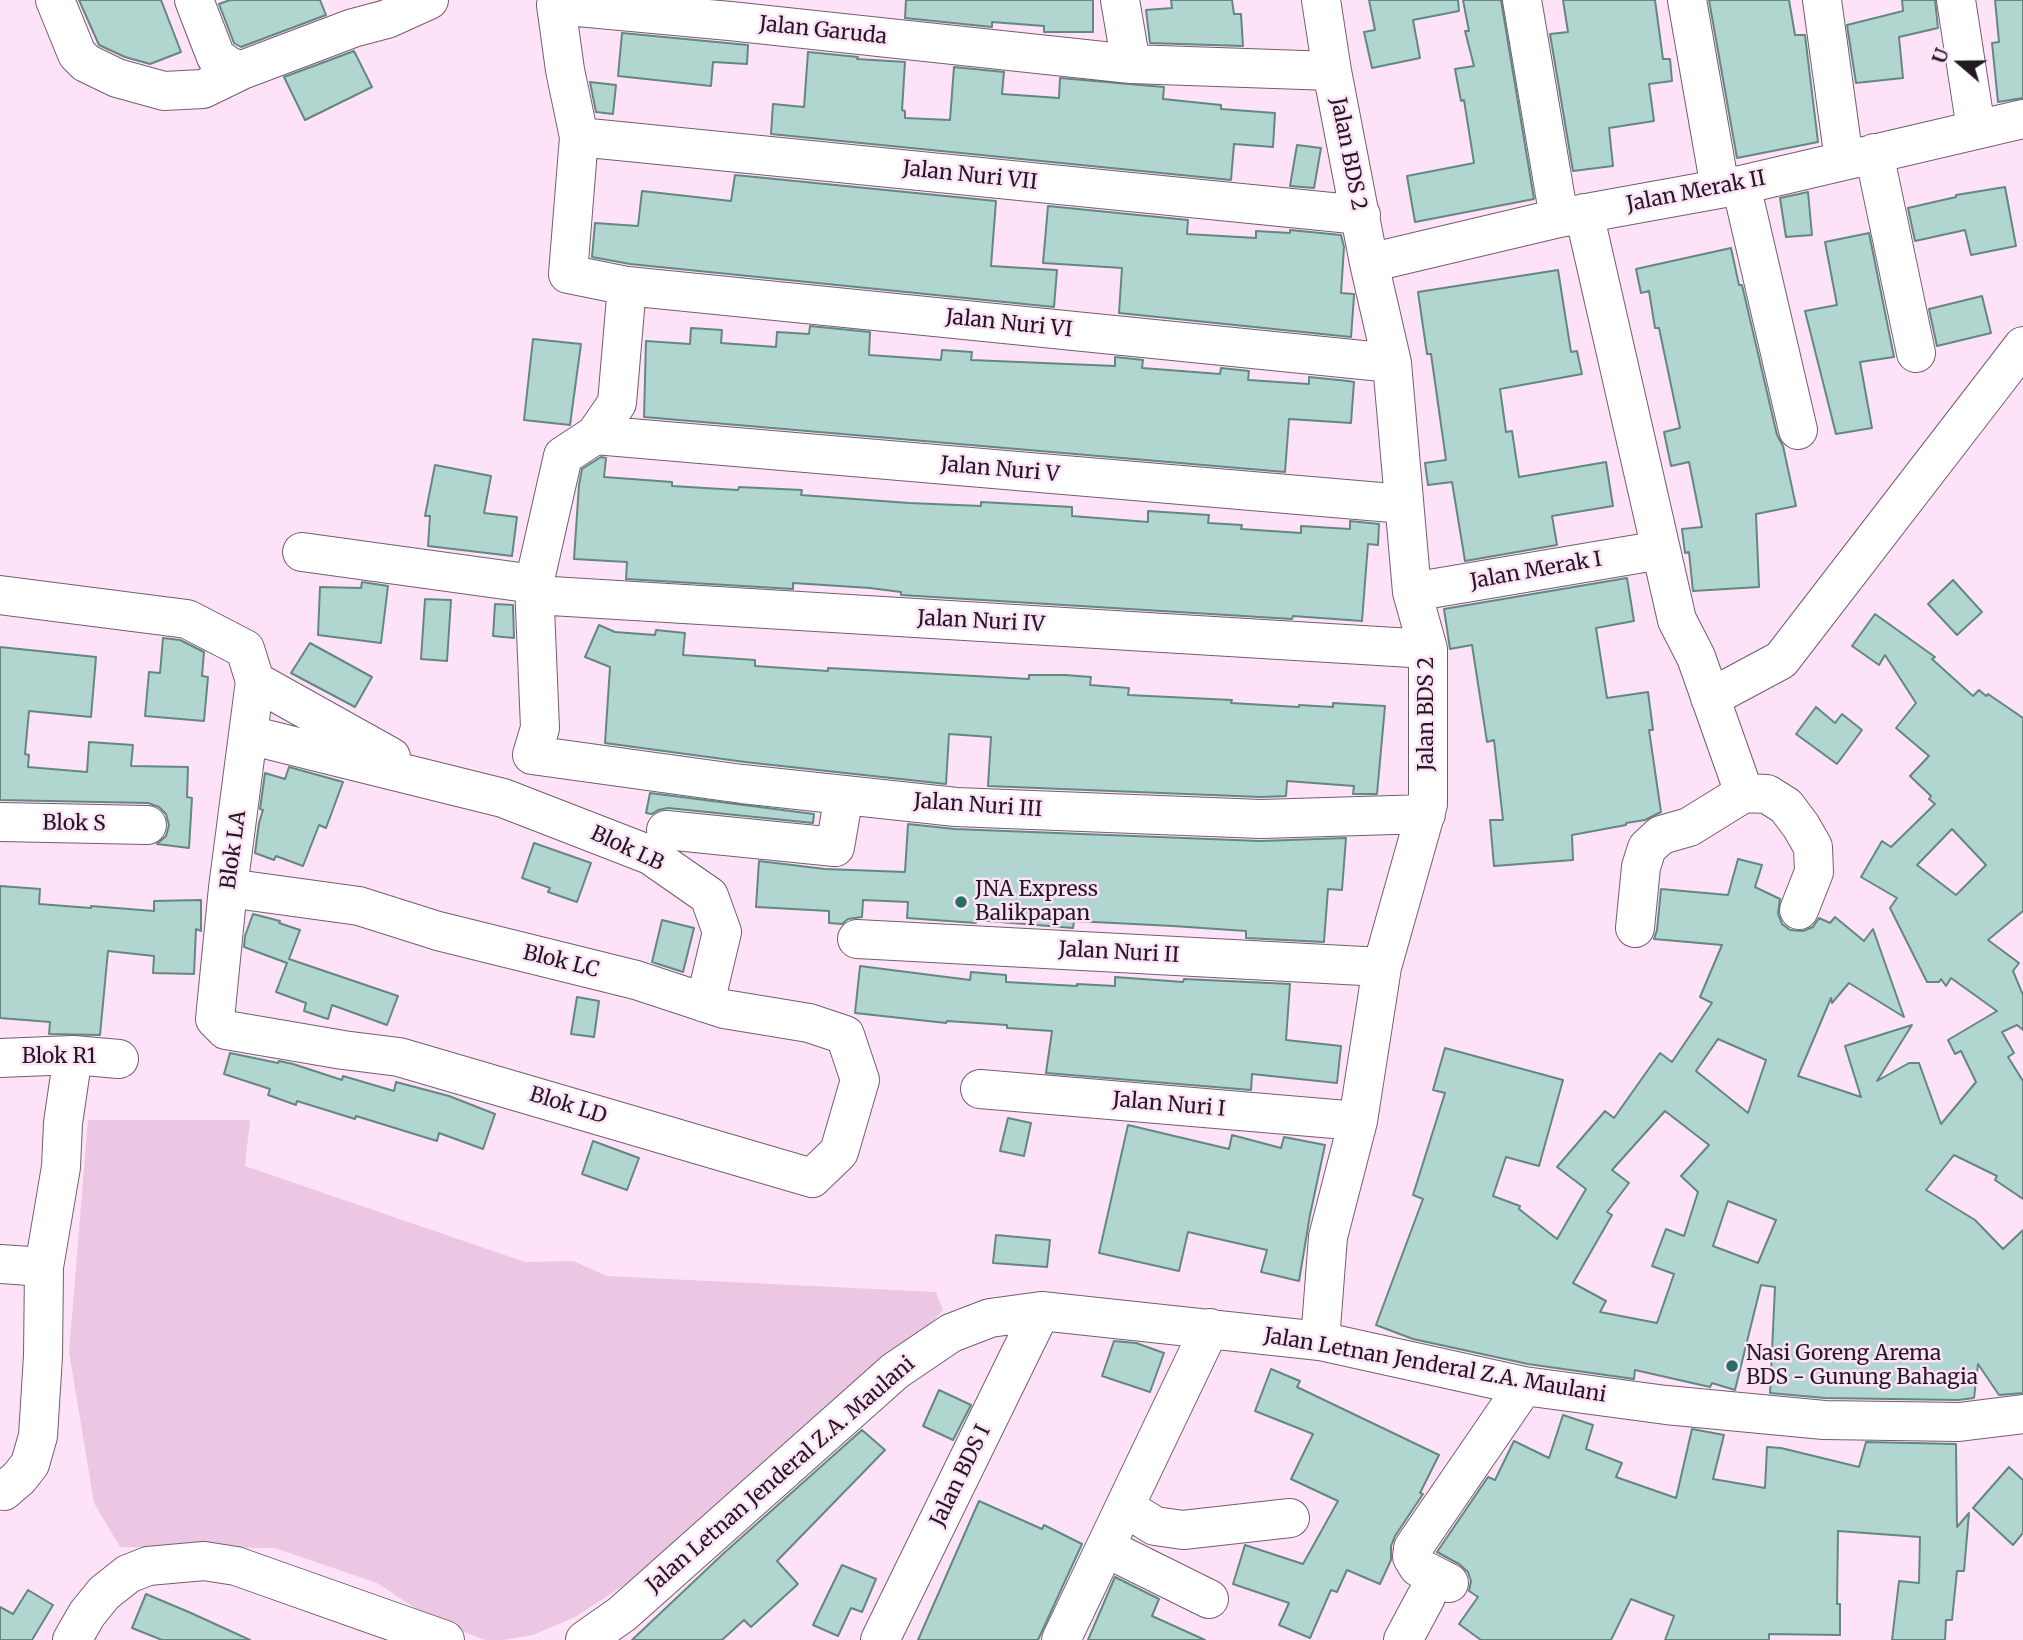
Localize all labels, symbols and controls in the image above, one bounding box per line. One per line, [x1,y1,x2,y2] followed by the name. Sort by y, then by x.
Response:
[758,12,888,50] street label: Jalan Garuda
[1925,28,1995,98] north arrow
[1927,45,1954,67] text: U
[1325,95,1371,213] street label: Jalan BDS 2
[901,156,1039,196] street label: Jalan Nuri VII
[1624,166,1768,218] street label: Jalan Merak II
[944,305,1074,343] street label: Jalan Nuri VI
[939,452,1061,488] street label: Jalan Nuri V
[1468,547,1604,595] street label: Jalan Merak I
[917,606,1045,638] street label: Jalan Nuri IV
[1414,657,1440,771] street label: Jalan BDS 2
[913,789,1043,823] street label: Jalan Nuri III
[216,809,252,891] street label: Blok LA
[42,811,106,837] street label: Blok S
[587,821,667,877] street label: Blok LB
[975,877,1098,927] place label: JNA Express Balikpapan
[953,894,969,910] marker: JNA Express Balikpapan
[1058,937,1180,969] street label: Jalan Nuri II
[520,940,602,984] street label: Blok LC
[22,1044,96,1070] street label: Blok R1
[526,1082,610,1130] street label: Blok LD
[1111,1088,1227,1122] street label: Jalan Nuri I
[1262,1323,1608,1409] street label: Jalan Letnan Jenderal Z.A. Maulani
[1746,1341,1978,1391] place label: Nasi Goreng Arema BDS - Gunung Bahagia
[642,1352,920,1598] street label: Jalan Letnan Jenderal Z.A. Maulani
[1724,1358,1740,1374] marker: Nasi Goreng Arema BDS - Gunung Bahagia
[926,1421,996,1531] street label: Jalan BDS I

